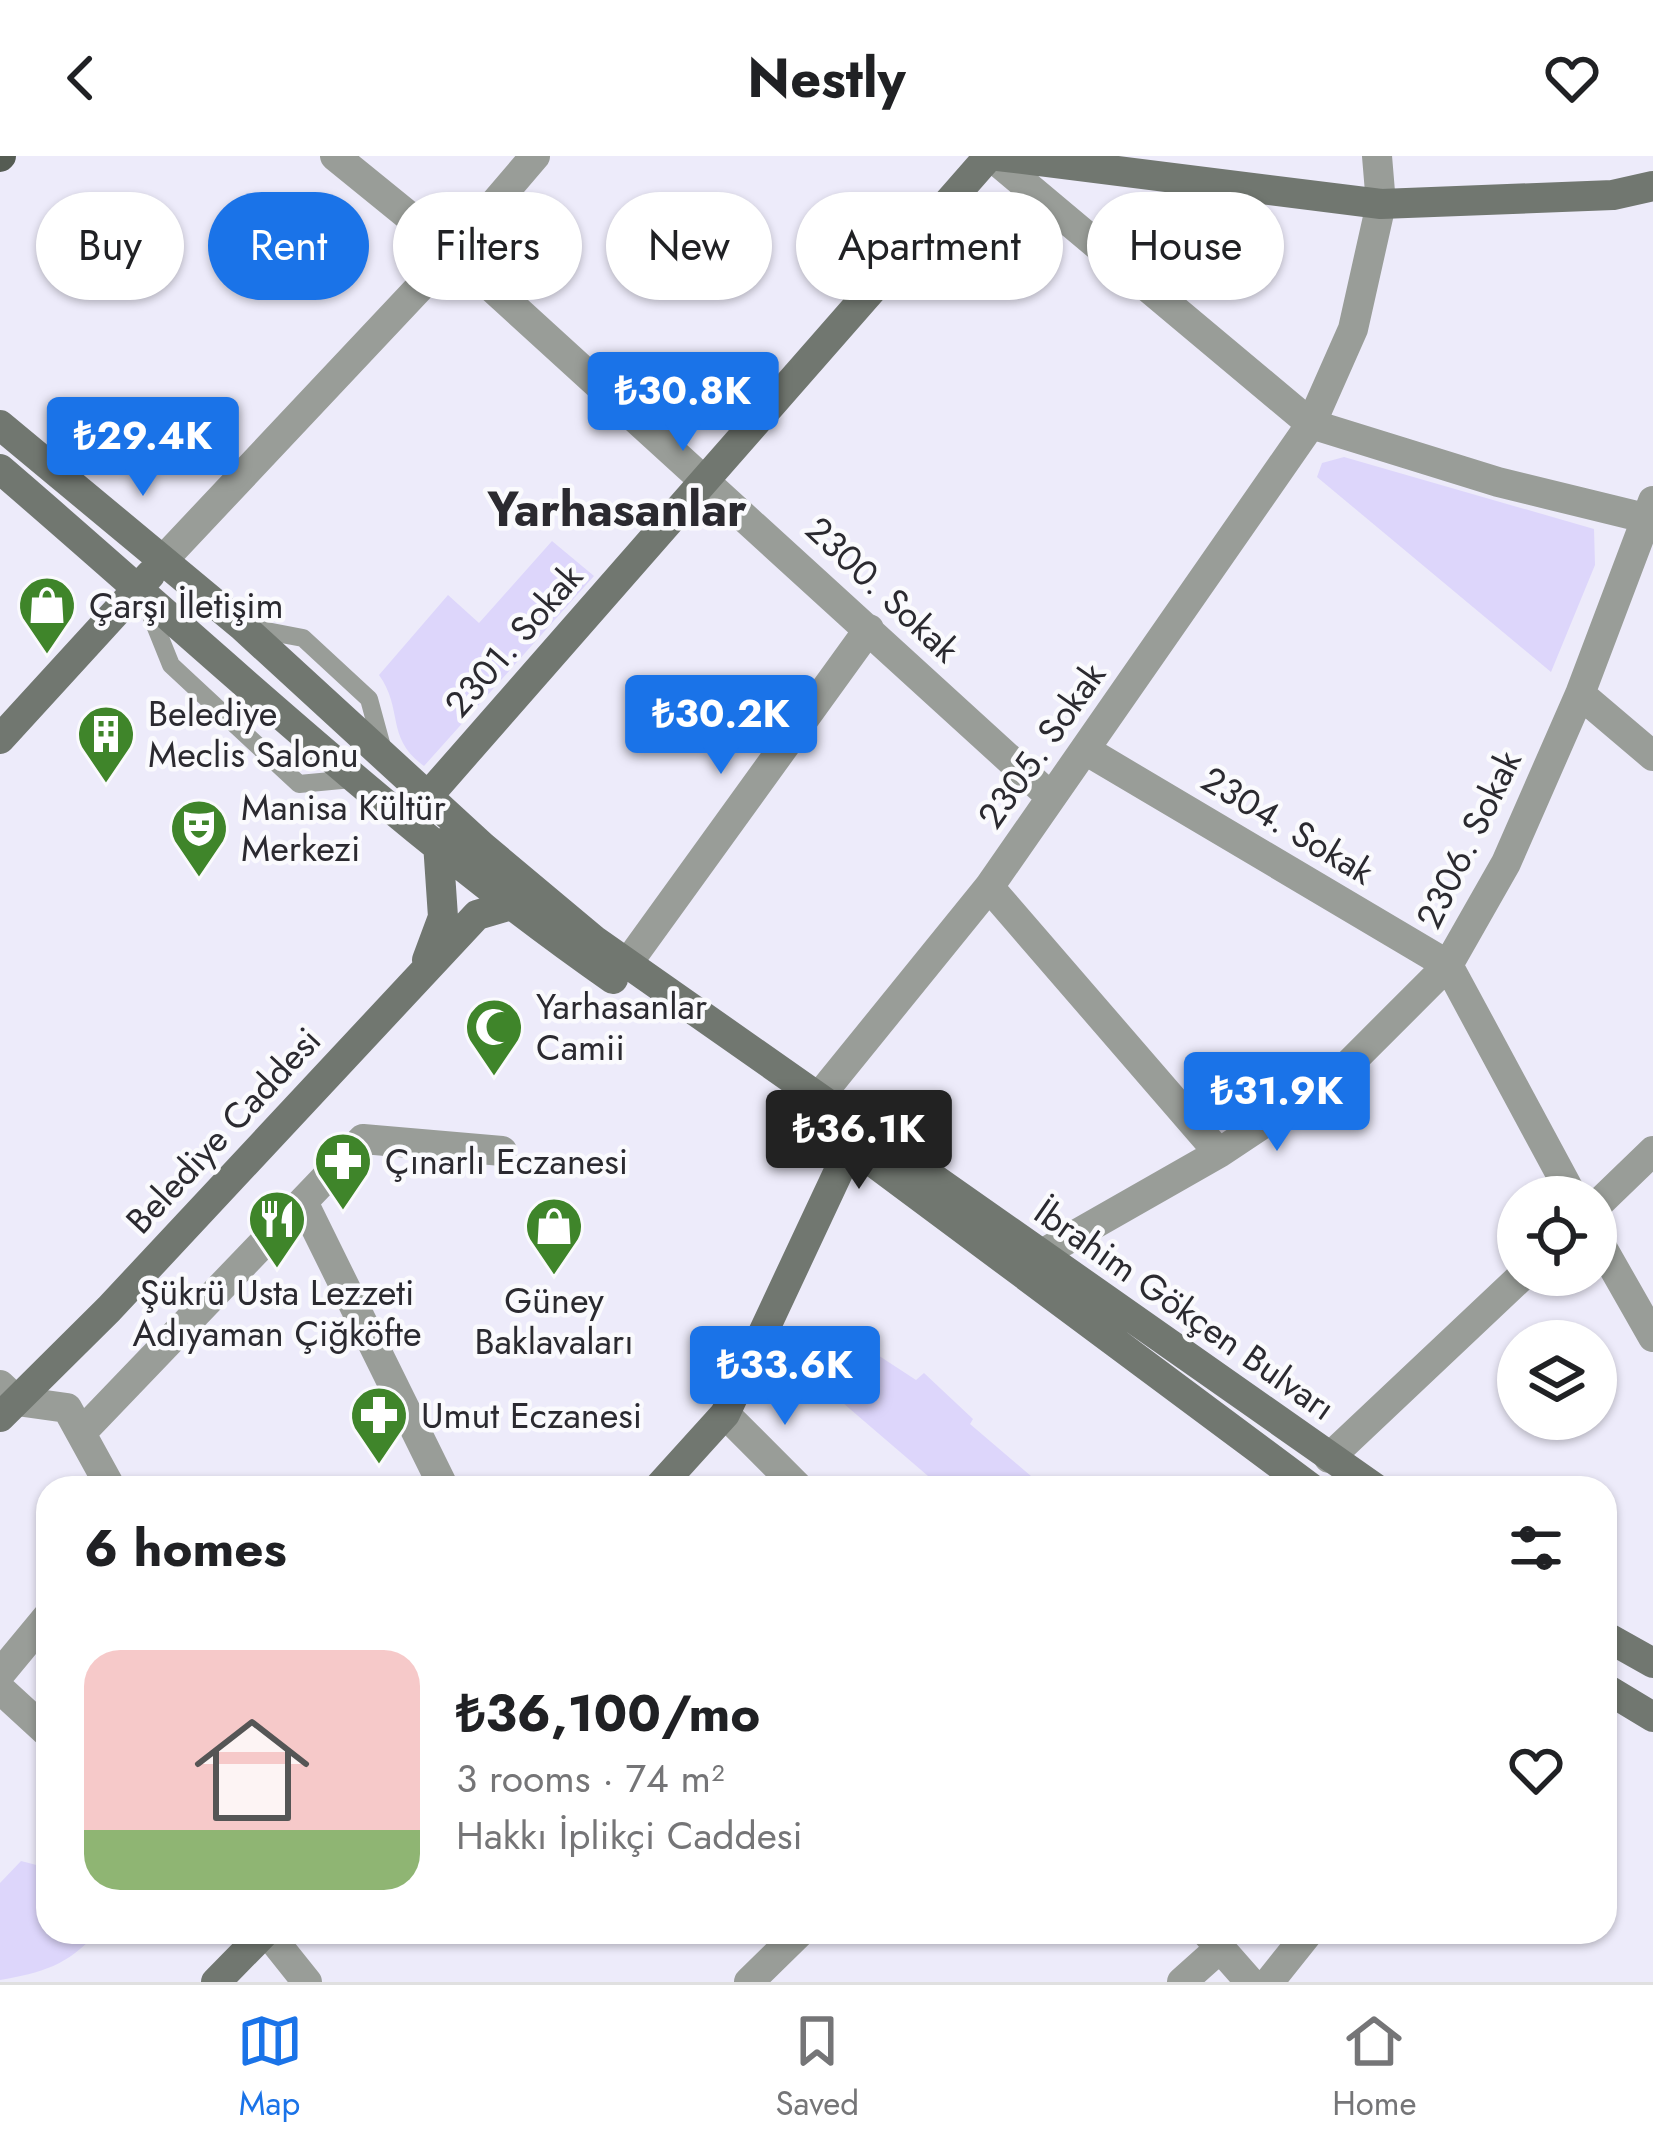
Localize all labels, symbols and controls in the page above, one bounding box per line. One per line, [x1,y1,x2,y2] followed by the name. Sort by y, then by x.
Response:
[747,39,906,117] text: Nestly
[48,45,114,111] icon: back
[1539,45,1605,111] icon: heart
[36,192,184,300] chip: Buy
[208,192,369,300] chip: Rent
[393,192,582,300] chip: Filters
[606,192,772,300] chip: New
[796,192,1063,300] chip: Apartment
[1087,192,1284,300] chip: House
[585,352,781,454] pin: ₺30.8K
[615,362,751,419] text: ₺30.8K
[45,397,241,499] pin: ₺29.4K
[74,407,212,464] text: ₺29.4K
[486,475,747,544] district label: Yarhasanlar
[795,504,972,674] street label: 2300. Sokak
[432,552,594,728] street label: 2301. Sokak
[16,574,78,656] shop icon: Çarşı İletişim
[89,579,284,631] place label: Çarşı İletişim
[965,651,1117,839] street label: 2305. Sokak
[623,675,819,777] pin: ₺30.2K
[652,685,790,742] text: ₺30.2K
[148,687,359,780] place label: Belediye Meclis Salonu
[75,703,137,785] building icon: Belediye Meclis Salonu
[1402,741,1534,937] street label: 2306. Sokak
[1192,753,1384,897] street label: 2304. Sokak
[241,781,446,874] place label: Manisa Kültür Merkezi
[168,797,230,879] theatre icon: Manisa Kültür Merkezi
[536,980,708,1073] place label: Yarhasanlar Camii
[463,996,525,1078] mosque icon: Yarhasanlar Camii
[113,1015,333,1245] street label: Belediye Caddesi
[1179,1052,1375,1154] pin: ₺31.9K
[1211,1062,1343,1119] text: ₺31.9K
[761,1090,957,1192] pin: ₺36.1K
[793,1100,925,1157] text: ₺36.1K
[312,1130,374,1212] pharmacy icon: Çınarlı Eczanesi
[385,1135,628,1187] place label: Çınarlı Eczanesi
[1497,1176,1617,1440] map controls
[1497,1176,1617,1296] button: locate
[1024,1185,1346,1433] street label: İbrahim Gökçen Bulvarı
[246,1188,308,1270] restaurant icon: Şükrü Usta Lezzeti Adıyaman Çiğköfte
[523,1195,585,1277] shop icon: Güney Baklavaları
[133,1266,421,1359] place label: Şükrü Usta Lezzeti Adıyaman Çiğköfte
[474,1274,634,1367] place label: Güney Baklavaları
[1497,1320,1617,1440] button: layers
[687,1326,883,1428] pin: ₺33.6K
[717,1336,853,1393] text: ₺33.6K
[348,1384,410,1466] pharmacy icon: Umut Eczanesi
[421,1389,642,1441] place label: Umut Eczanesi
[84,1511,287,1585] text: 6 homes
[1503,1515,1569,1581] icon: filters
[456,1676,760,1750] text: ₺36,100/mo
[180,1698,324,1842] icon: home
[1503,1737,1569,1803] icon: heart
[456,1750,724,1807] text: 3 rooms · 74 m²
[456,1807,803,1864] text: Hakkı İplikçi Caddesi
[237,2008,303,2127] tab: Map
[776,2008,859,2127] tab: Saved
[1332,2008,1416,2127] tab: Home

